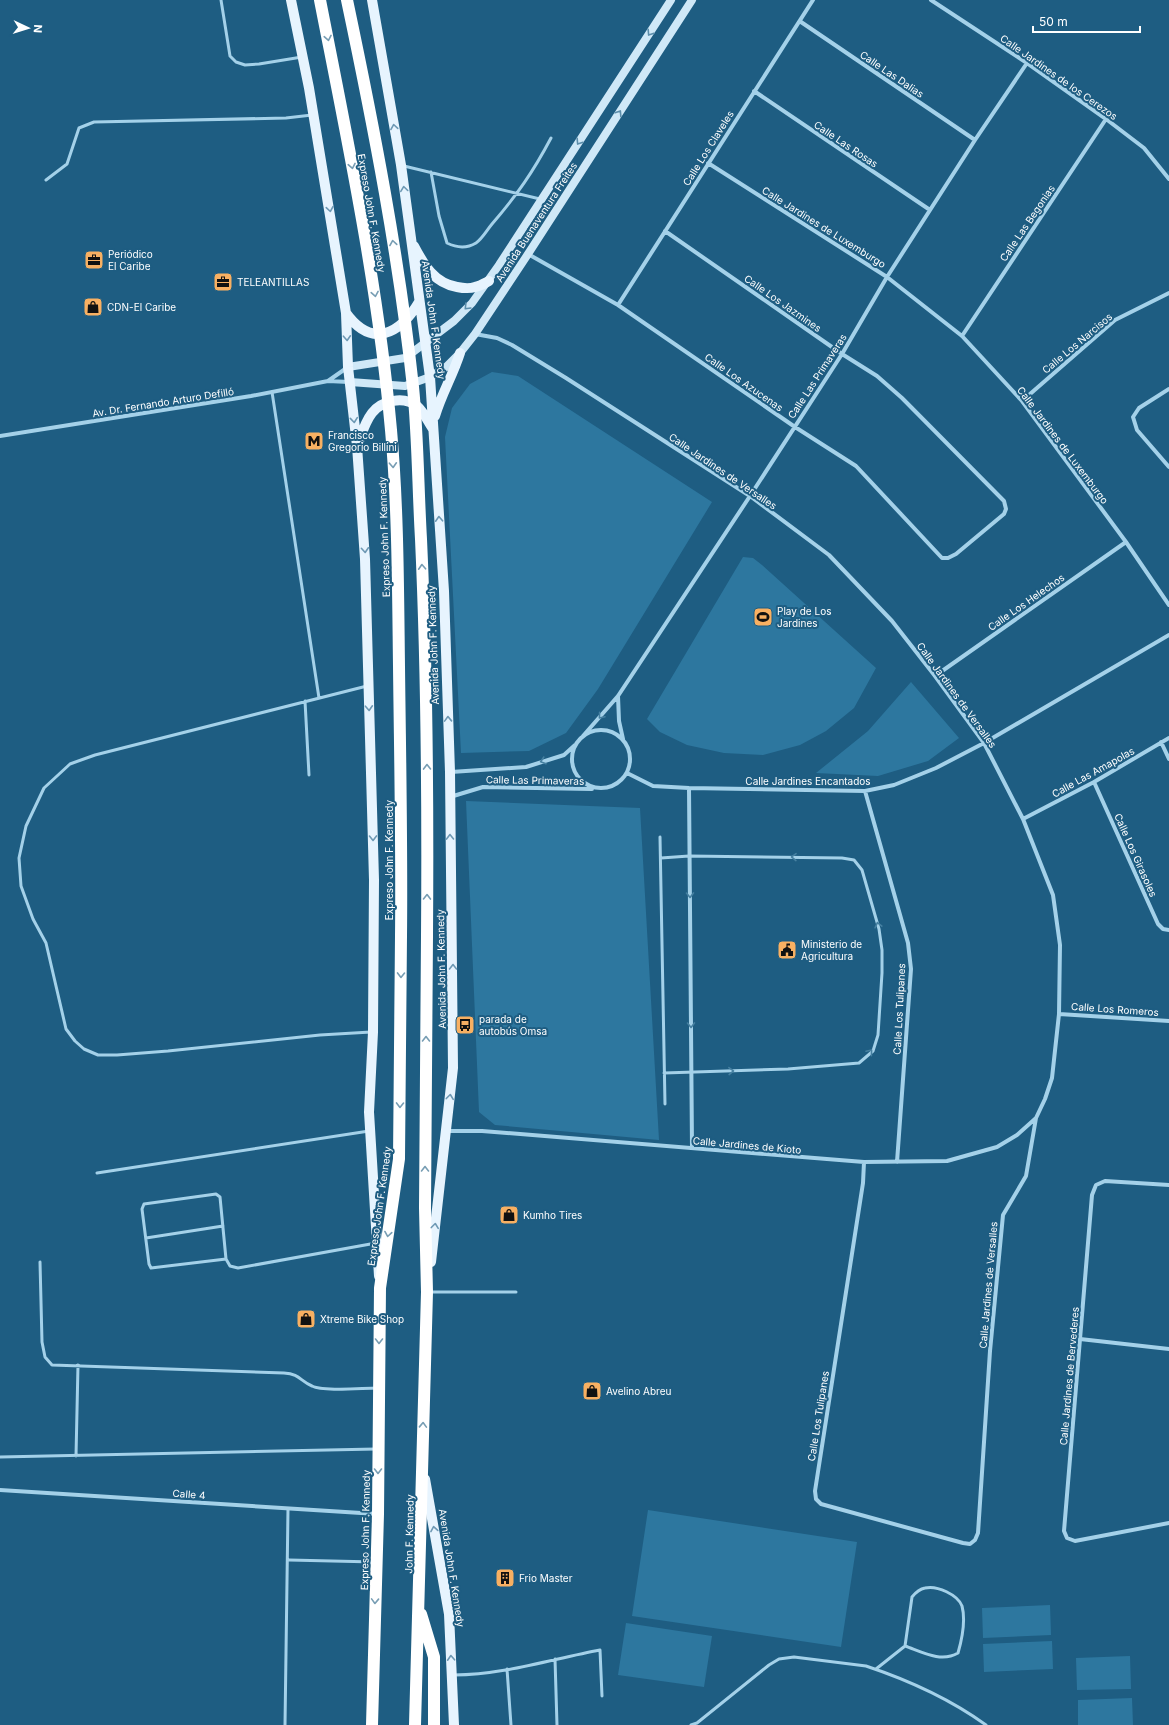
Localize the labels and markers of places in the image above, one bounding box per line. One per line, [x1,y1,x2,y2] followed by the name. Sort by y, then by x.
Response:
[108,248,153,272] place label: Periódico El Caribe
[83,249,105,271] office icon: Periódico El Caribe
[212,271,234,293] office icon: TELEANTILLAS
[237,276,309,288] place label: TELEANTILLAS
[82,296,104,318] shop icon: CDN-El Caribe
[107,301,176,313] place label: CDN-El Caribe
[328,429,397,453] place label: Francisco Gregorio Billini
[303,430,325,452] metro station icon: Francisco Gregorio Billini
[777,605,831,629] place label: Play de Los Jardines
[752,606,774,628] sports icon: Play de Los Jardines
[801,938,862,962] place label: Ministerio de Agricultura
[776,939,798,961] public building icon: Ministerio de Agricultura
[479,1013,547,1037] place label: parada de autobús Omsa
[454,1014,476,1036] bus stop icon: parada de autobús Omsa
[498,1204,520,1226] shop icon: Kumho Tires
[523,1209,582,1221] place label: Kumho Tires
[295,1308,317,1330] shop icon: Xtreme Bike Shop
[320,1313,404,1325] place label: Xtreme Bike Shop
[581,1380,603,1402] shop icon: Avelino Abreu
[606,1385,671,1397] place label: Avelino Abreu
[494,1567,516,1589] building icon: Frio Master
[519,1572,573,1584] place label: Frio Master

